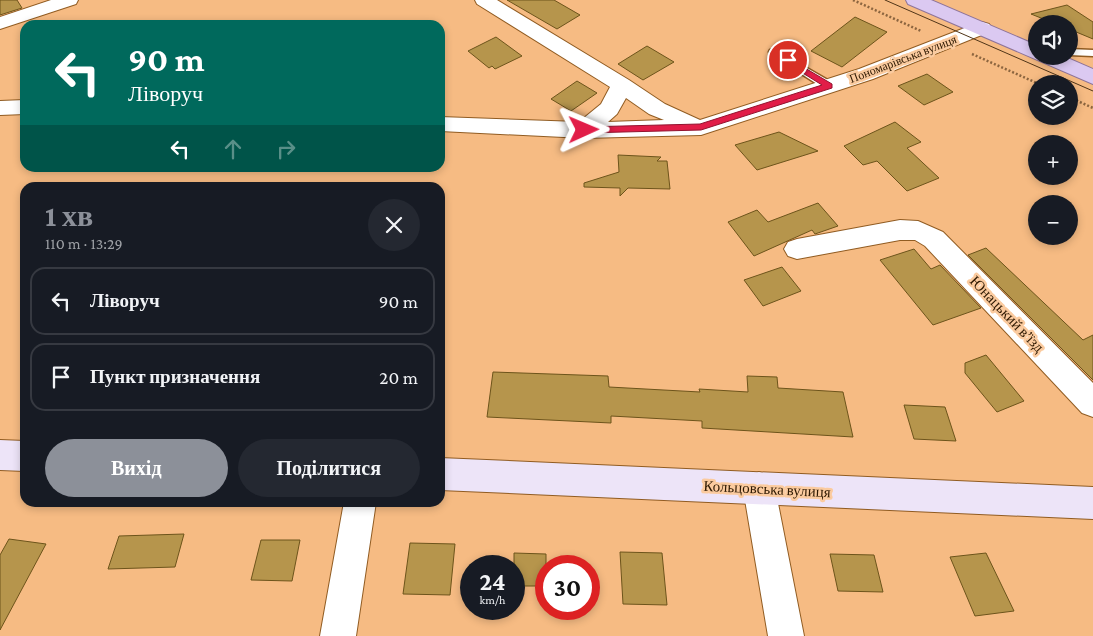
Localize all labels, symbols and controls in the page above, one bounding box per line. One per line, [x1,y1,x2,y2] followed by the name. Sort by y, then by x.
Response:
[1028,15,1078,245] map controls
[1028,15,1078,65] button: sound
[847,32,959,86] street label: Пономарівська вулиця
[767,39,809,81] pin
[45,40,110,105] icon: left
[128,40,205,79] text: 90 m
[774,46,802,74] icon: arrive
[1028,75,1078,125] button: layers
[128,81,203,106] text: Ліворуч
[557,103,609,155] position arrow
[166,135,194,163] icon: left
[219,135,247,163] icon: ahead
[272,135,300,163] icon: right
[1028,135,1078,185] button: +
[1028,195,1078,245] button: −
[45,199,93,232] text: 1 хв
[368,199,420,251] button: close
[45,235,123,252] text: 110 m · 13:29
[967,273,1047,356] street label: Юнацький в’їзд
[47,287,75,315] icon: left
[90,290,160,311] text: Ліворуч
[379,291,418,312] text: 90 m
[47,363,75,391] icon: arrive
[90,366,260,387] text: Пункт призначення
[379,367,418,388] text: 20 m
[45,439,228,497] button: Вихід
[238,439,420,497] button: Поділитися
[703,478,831,500] street label: Кольцовська вулиця
[535,555,600,620] speed limit sign: 30
[479,568,506,595] text: 24
[480,593,505,607] text: km/h

